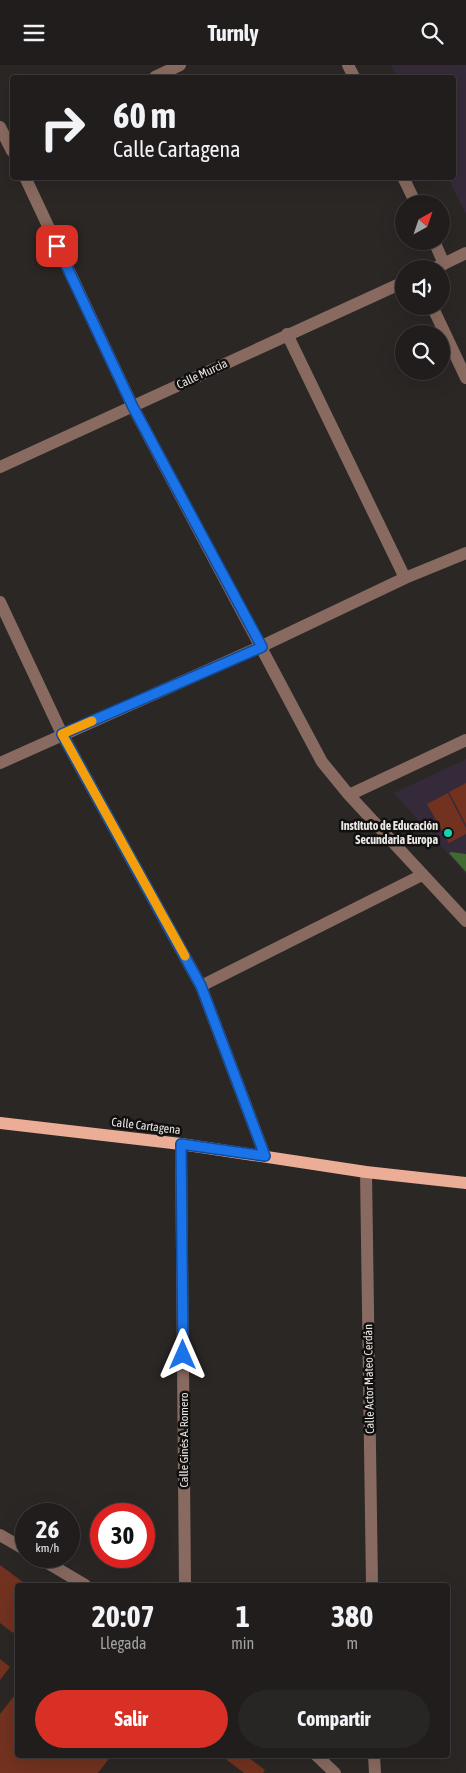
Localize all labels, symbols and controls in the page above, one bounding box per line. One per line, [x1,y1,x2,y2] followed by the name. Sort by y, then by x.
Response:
[20,19,48,47] icon: menu
[418,19,446,47] icon: search
[207,20,259,46] text: Turnly
[30,95,95,160] icon: right
[113,95,176,135] text: 60 m
[113,136,240,162] text: Calle Cartagena
[395,195,450,250] north arrow
[395,195,450,380] map controls
[36,225,78,267] pin
[43,232,71,260] icon: arrive
[395,260,450,315] button: sound
[395,325,450,380] button: search
[174,356,230,392] street label: Calle Murcia
[341,819,438,847] place label: Instituto de Educación Secundaria Europa
[442,827,454,839] marker: Instituto de Educación Secundaria Europa
[111,1115,181,1137] street label: Calle Cartagena
[361,1324,377,1434] street label: Calle Actor Mateo Cerdán
[156,1328,208,1380] position arrow
[177,1392,191,1488] street label: Calle Ginés A. Romero
[90,1503,155,1568] speed limit sign: 30
[36,1515,59,1543] text: 26
[36,1541,59,1555] text: km/h
[92,1599,155,1633] text: 20:07
[236,1599,250,1633] text: 1
[331,1599,373,1633] text: 380
[100,1634,146,1652] text: Llegada
[231,1634,254,1652] text: min
[346,1634,358,1652] text: m
[35,1690,228,1748] button: Salir
[238,1690,430,1748] button: Compartir

